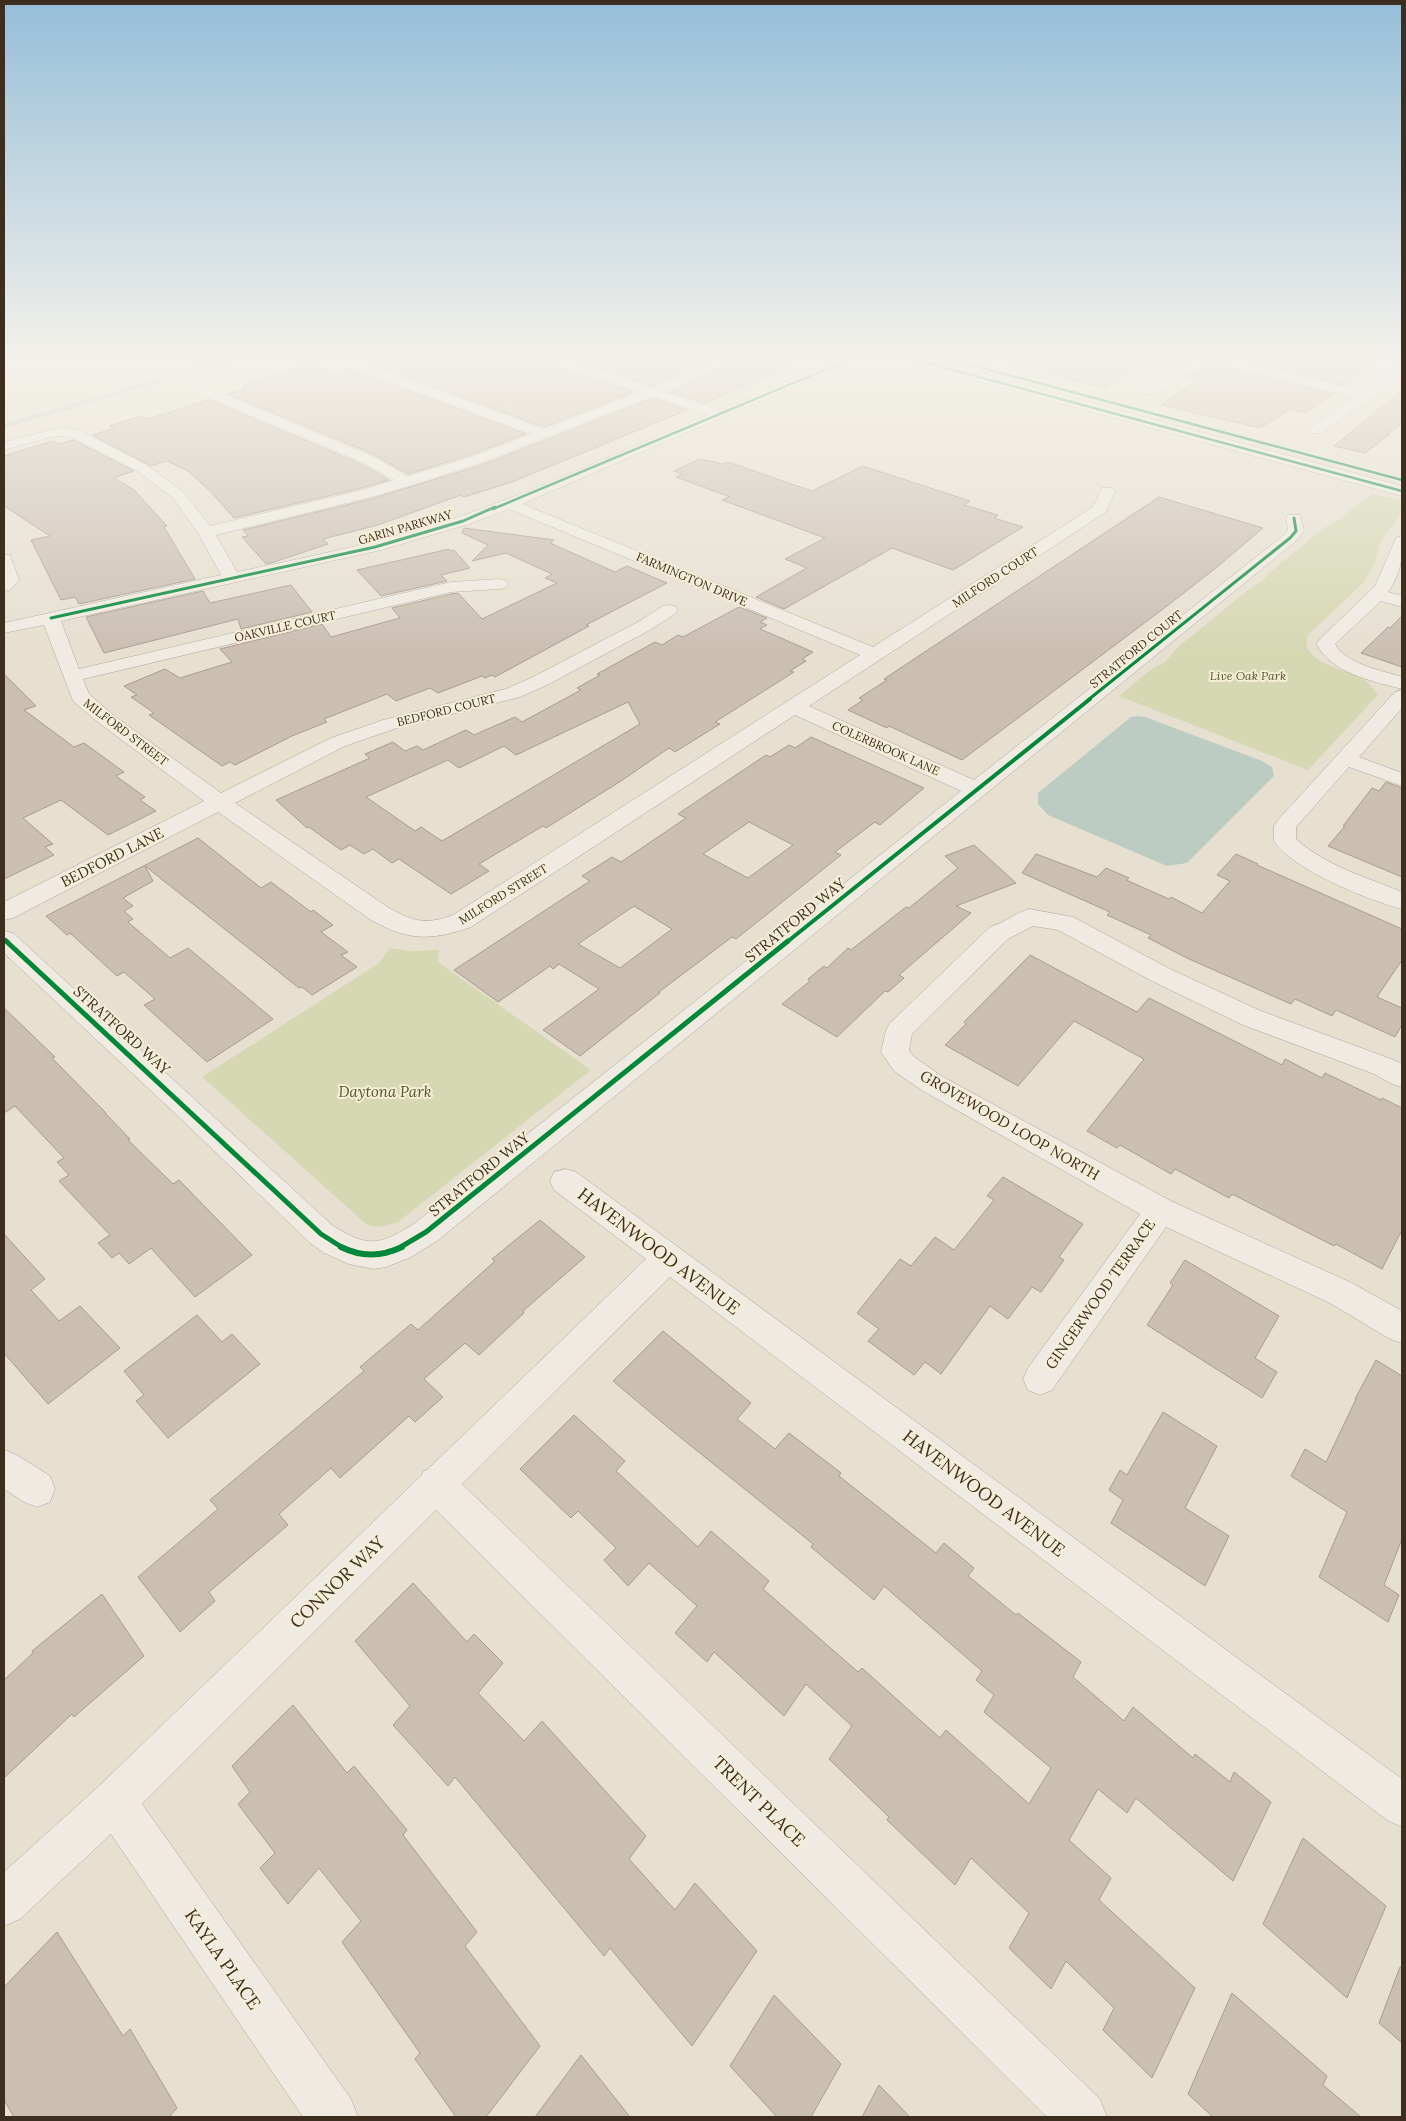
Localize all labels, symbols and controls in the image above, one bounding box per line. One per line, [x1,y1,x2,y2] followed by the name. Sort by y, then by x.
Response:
[356,506,454,548] street label: GARIN PARKWAY
[949,543,1041,610] street label: MILFORD COURT
[634,549,750,609] street label: FARMINGTON DRIVE
[233,607,337,645] street label: OAKVILLE COURT
[1087,607,1186,691] street label: STRATFORD COURT
[1210,668,1286,683] park label: Live Oak Park
[395,690,497,730] street label: BEDFORD COURT
[81,695,172,769] street label: MILFORD STREET
[830,718,942,778] street label: COLERBROOK LANE
[57,823,167,891] street label: BEDFORD LANE
[456,860,551,927] street label: MILFORD STREET
[741,873,850,966] street label: STRATFORD WAY
[70,981,175,1079] street label: STRATFORD WAY
[917,1066,1103,1184] street label: GROVEWOOD LOOP NORTH
[338,1082,432,1101] park label: Daytona Park
[425,1127,534,1220] street label: STRATFORD WAY
[573,1182,745,1320] street label: HAVENWOOD AVENUE
[1041,1215,1159,1373] street label: GINGERWOOD TERRACE
[898,1424,1070,1562] street label: HAVENWOOD AVENUE
[285,1530,390,1633] street label: CONNOR WAY
[708,1751,810,1851] street label: TRENT PLACE
[180,1904,266,2014] street label: KAYLA PLACE

